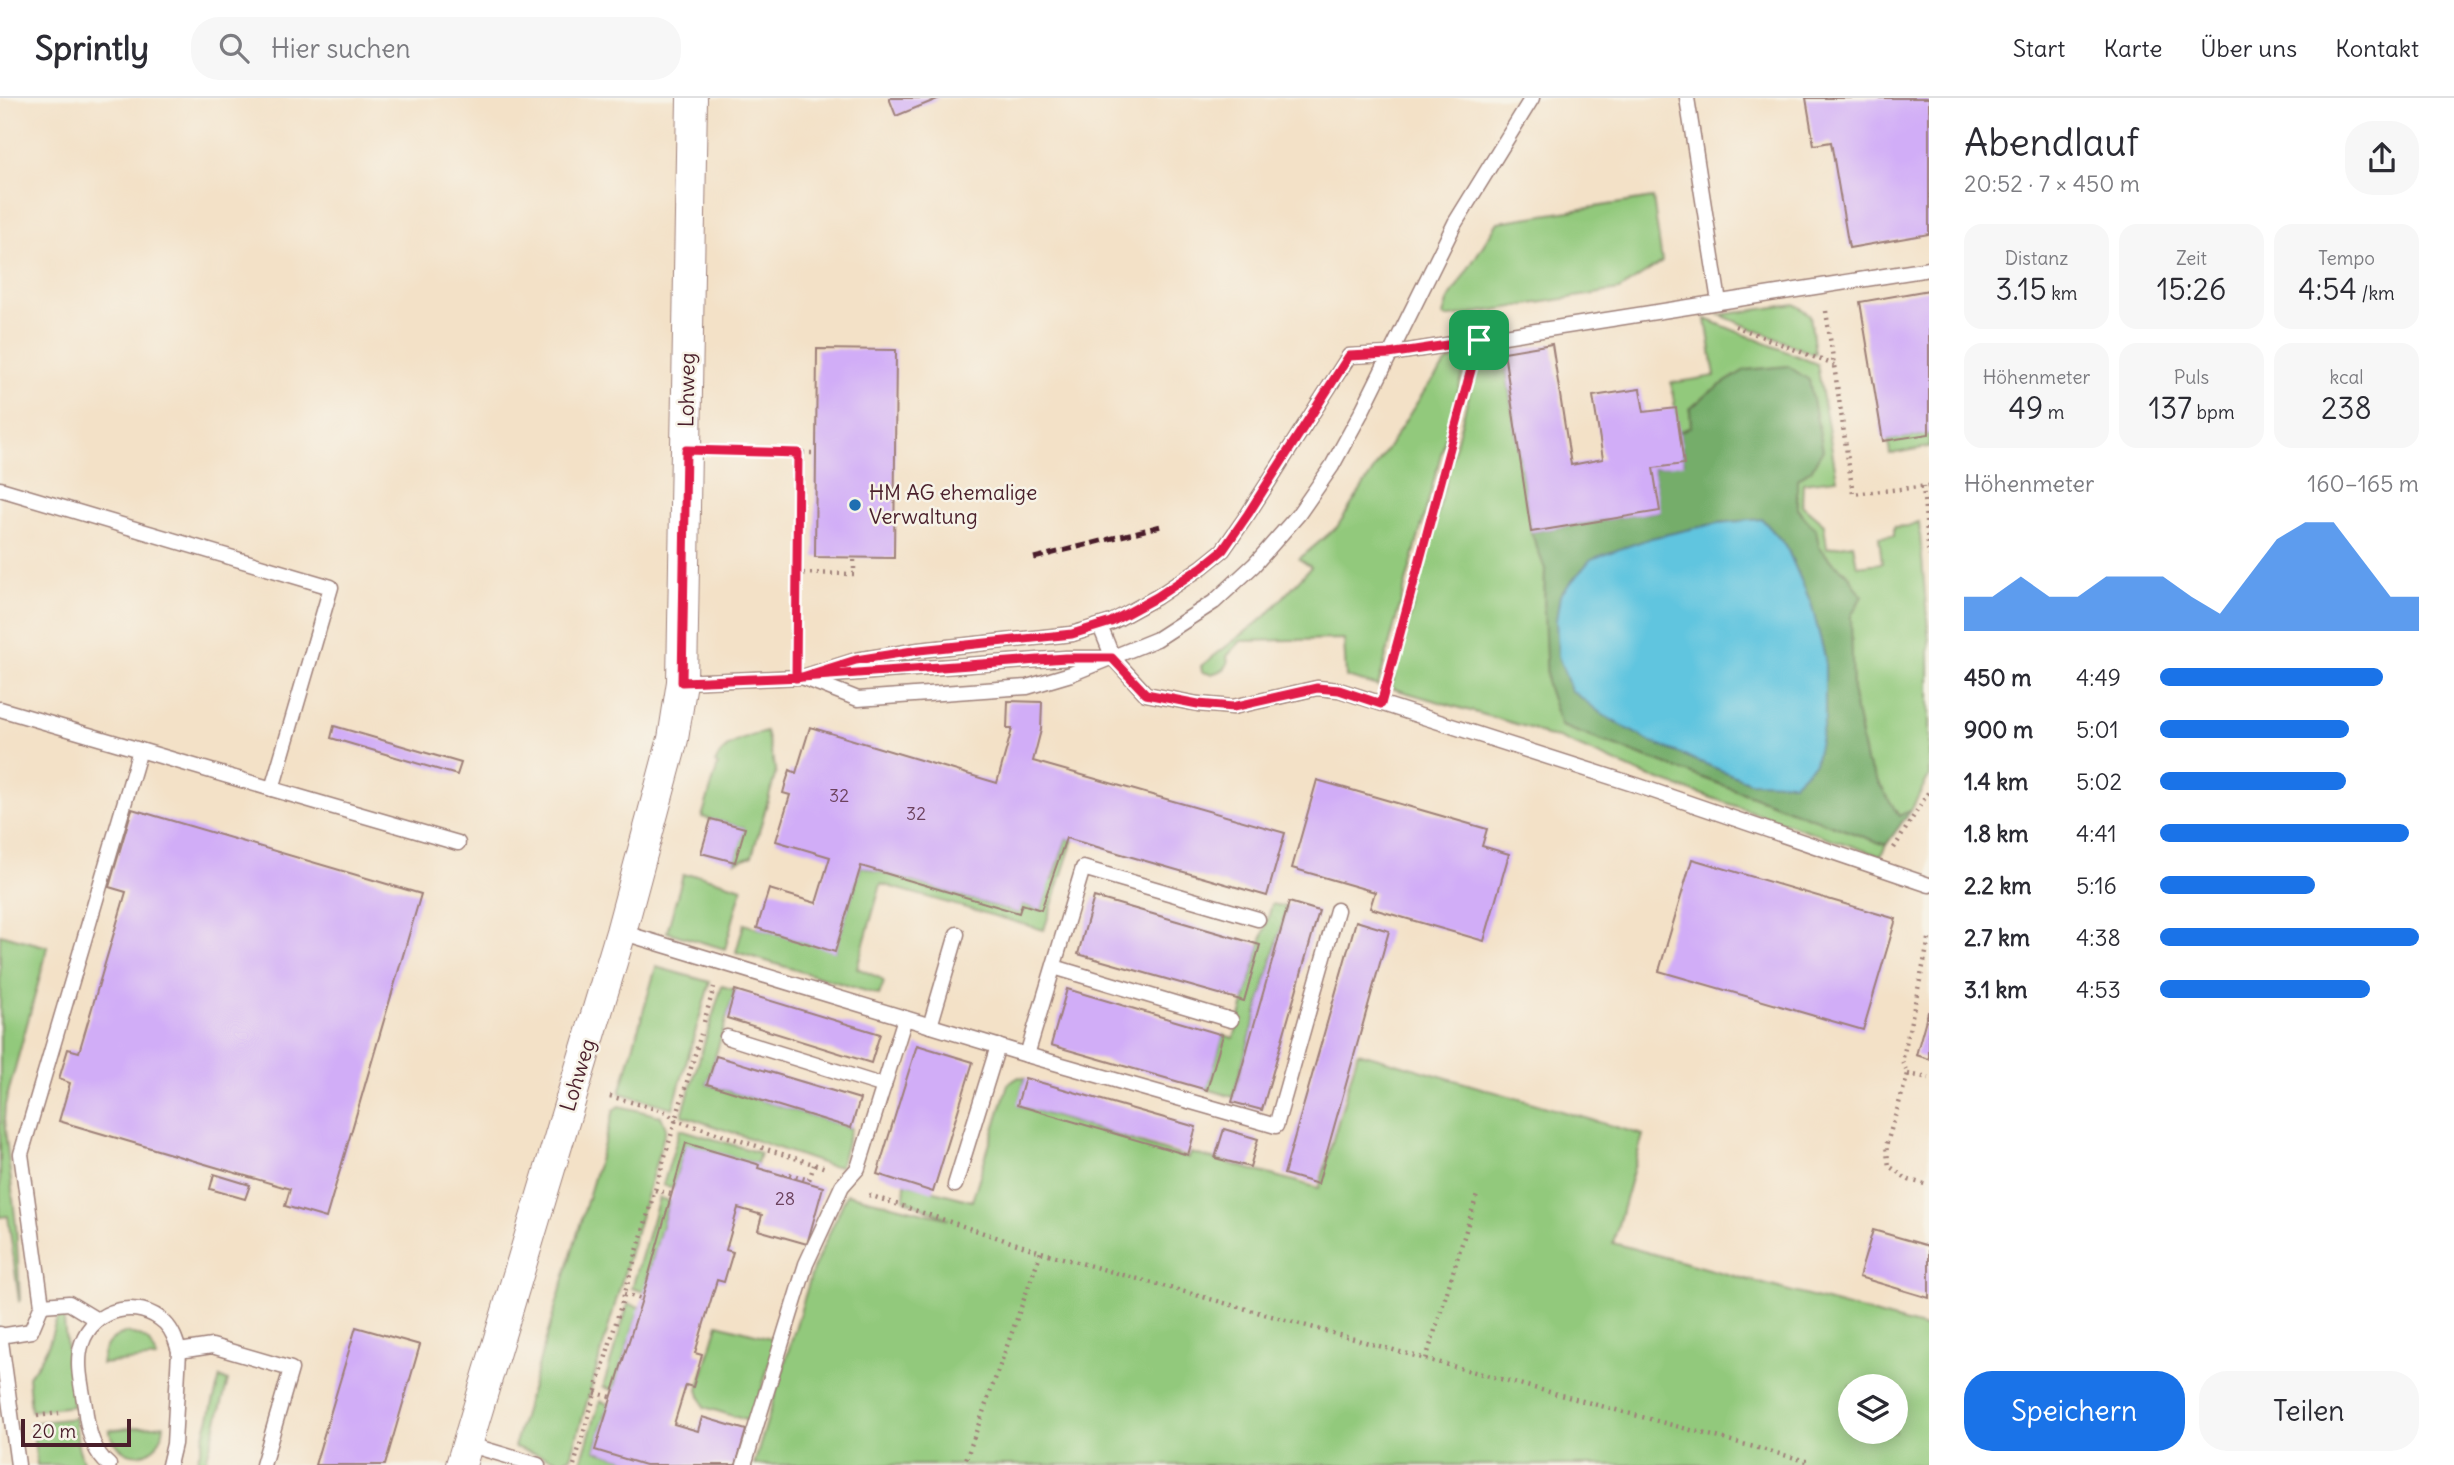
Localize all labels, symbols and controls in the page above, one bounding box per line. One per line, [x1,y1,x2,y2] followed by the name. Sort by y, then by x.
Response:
[191,17,681,80] search box
[35,27,149,69] text: Sprintly
[215,29,253,67] icon: search
[271,32,411,65] text: Hier suchen
[2013,33,2065,63] text: Start
[2103,33,2162,63] text: Karte
[2200,33,2297,63] text: Über uns
[2335,33,2419,63] text: Kontakt
[1964,119,2139,166] text: Abendlauf
[2345,121,2419,195] button: share
[1964,169,2140,198] text: 20:52 · 7 × 450 m
[2005,246,2068,270] text: Distanz
[2176,246,2207,270] text: Zeit
[2318,246,2375,270] text: Tempo
[1995,270,2047,308] text: 3.15
[2157,270,2226,308] text: 15:26
[2298,270,2357,308] text: 4:54
[2047,281,2078,305] text: km
[2357,281,2395,305] text: /km
[1449,310,1509,370] pin
[1460,321,1498,359] icon: arrive
[672,353,701,427] street label: Lohweg
[1983,365,2090,389] text: Höhenmeter
[2174,365,2209,389] text: Puls
[2329,365,2364,389] text: kcal
[2009,389,2043,427] text: 49
[2148,389,2192,427] text: 137
[2321,389,2372,427] text: 238
[2043,400,2064,424] text: m
[2192,400,2235,424] text: bpm
[1964,469,2094,498] text: Höhenmeter
[2307,469,2419,498] text: 160–165 m
[869,479,1037,530] place label: HM AG ehemalige Verwaltung
[847,497,863,513] marker: HM AG ehemalige Verwaltung
[1964,663,2031,692] text: 450 m
[2076,663,2121,692] text: 4:49
[1964,715,2033,744] text: 900 m
[2076,715,2119,744] text: 5:01
[1964,767,2028,796] text: 1.4 km
[2076,767,2122,796] text: 5:02
[829,784,849,807] house number: 32
[906,802,926,825] house number: 32
[1964,819,2029,848] text: 1.8 km
[2076,819,2117,848] text: 4:41
[1964,871,2031,900] text: 2.2 km
[2076,871,2117,900] text: 5:16
[1964,923,2030,952] text: 2.7 km
[2076,923,2121,952] text: 4:38
[1964,975,2027,1004] text: 3.1 km
[2076,975,2121,1004] text: 4:53
[554,1035,601,1114] street label: Lohweg
[775,1187,795,1210] house number: 28
[1964,1371,2185,1451] button: Speichern
[2199,1371,2419,1451] button: Teilen
[1838,1374,1908,1444] map controls
[1838,1374,1908,1444] button: layers
[21,1416,131,1448] scale bar
[32,1419,76,1443] text: 20 m

